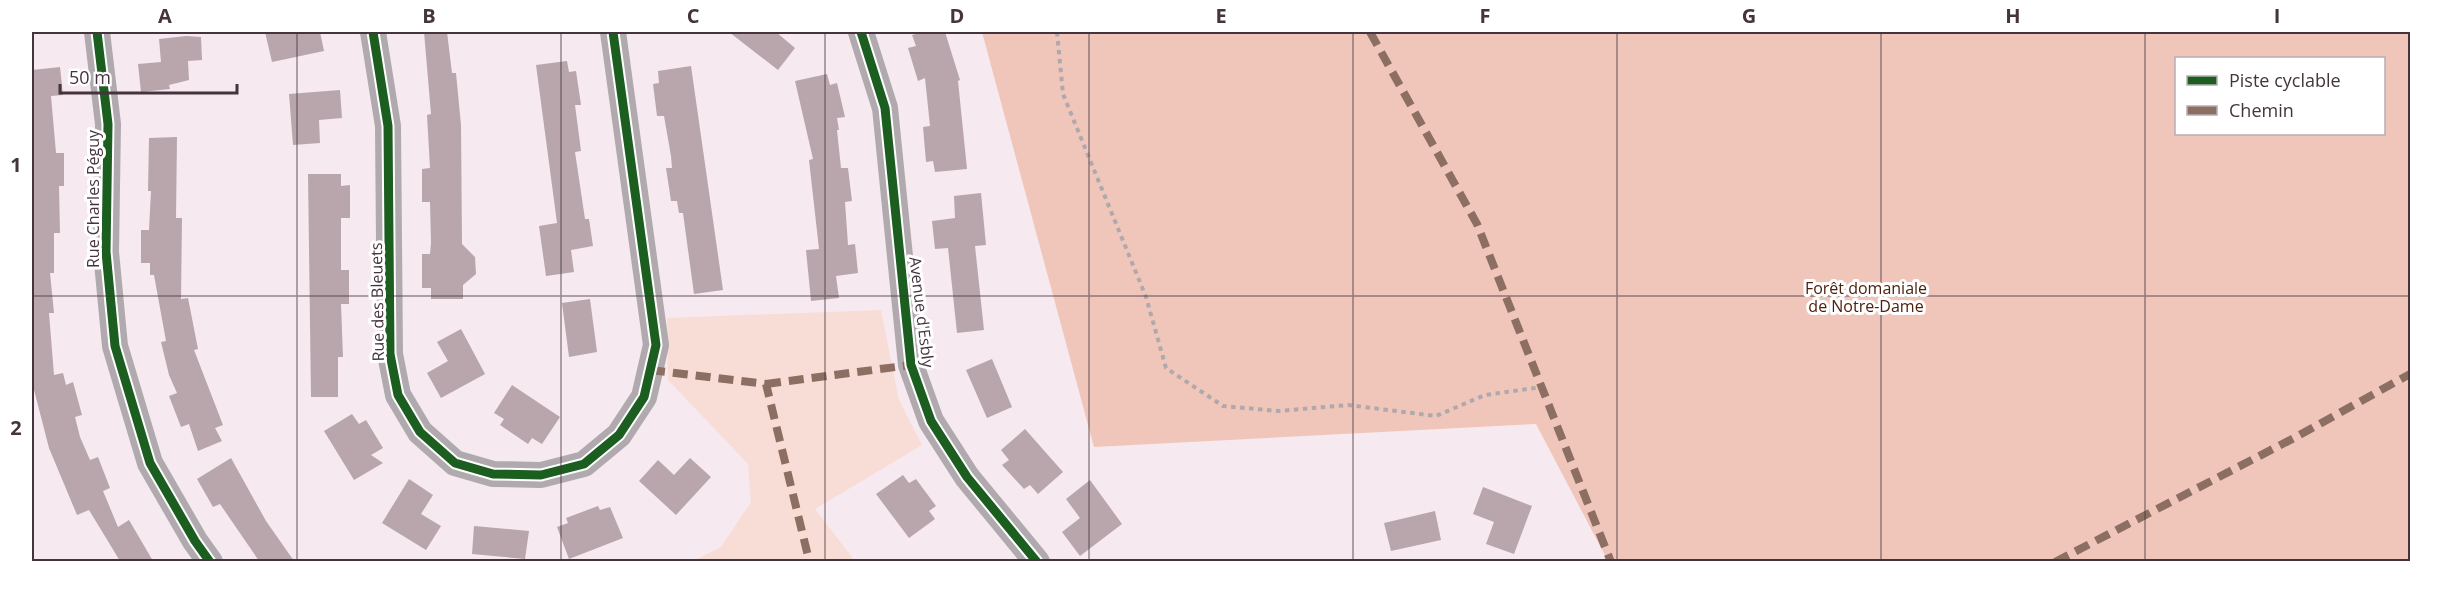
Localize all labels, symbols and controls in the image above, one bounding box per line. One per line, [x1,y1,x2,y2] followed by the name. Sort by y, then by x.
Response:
[158,2,172,29] text: A
[422,2,436,29] text: B
[687,2,700,29] text: C
[950,2,964,29] text: D
[1215,2,1227,29] text: E
[1480,2,1490,29] text: F
[1742,2,1756,29] text: G
[2005,2,2021,29] text: H
[2274,2,2280,29] text: I
[60,57,237,95] scale bar
[2175,57,2385,135] legend
[69,65,111,89] text: 50 m
[2229,68,2341,92] text: Piste cyclable
[2229,98,2294,122] text: Chemin
[82,129,104,268] street label: Rue Charles Péguy
[10,151,22,178] text: 1
[365,242,389,362] street label: Rue des Bleuets
[904,255,940,370] street label: Avenue d'Esbly
[1805,277,1927,317] park label: Forêt domaniale de Notre-Dame
[10,414,22,441] text: 2

